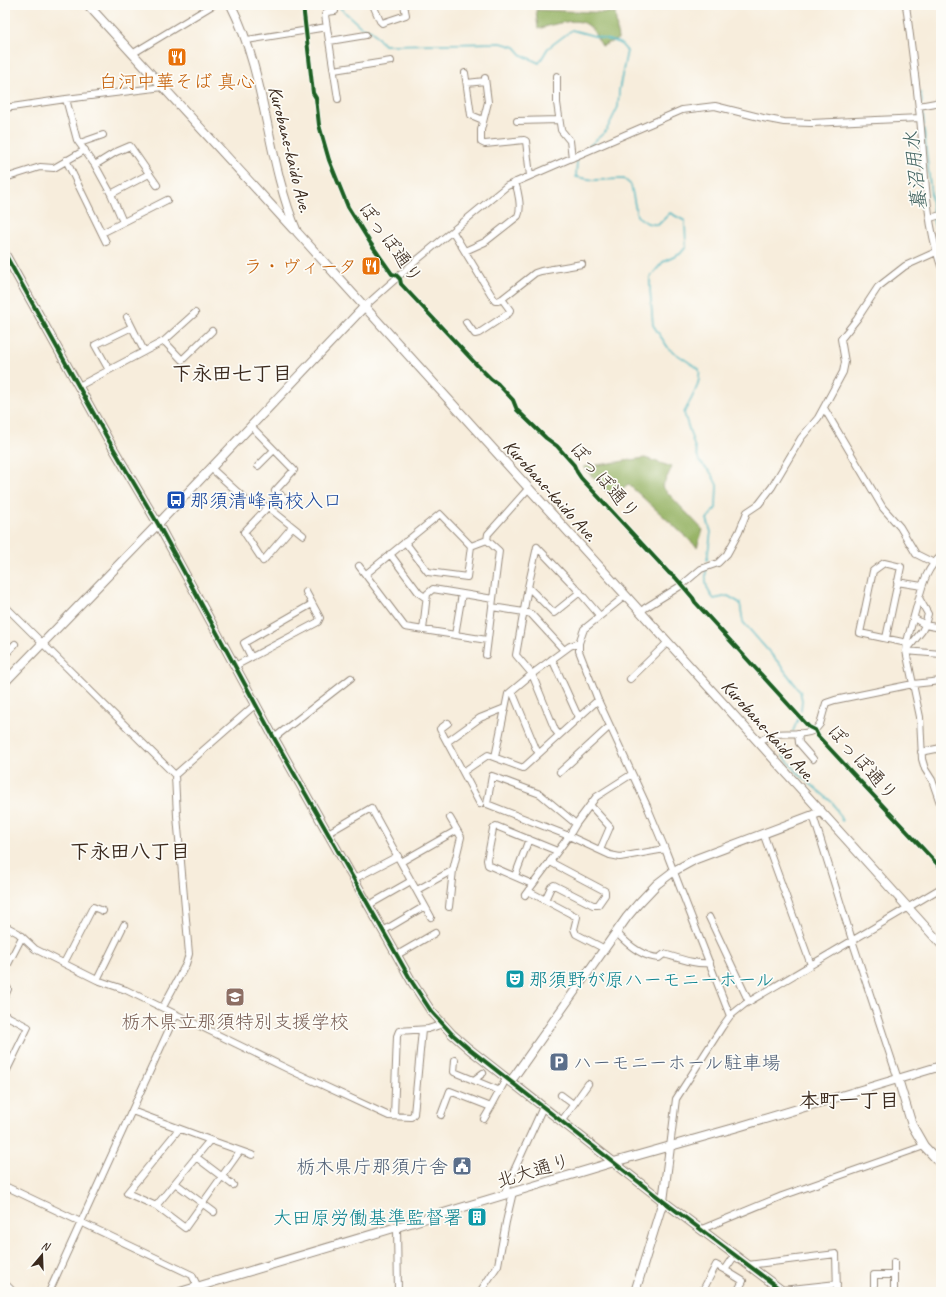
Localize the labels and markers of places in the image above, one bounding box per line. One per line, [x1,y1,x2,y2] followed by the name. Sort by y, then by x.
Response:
[166,46,188,68] restaurant icon: 白河中華そば 真心
[99,70,255,94] place label: 白河中華そば 真心
[243,255,357,279] place label: ラ・ヴィータ
[360,255,382,277] restaurant icon: ラ・ヴィータ
[165,489,187,511] bus stop icon: 那須清峰高校入口
[190,489,342,513] place label: 那須清峰高校入口
[504,968,526,990] theatre icon: 那須野が原ハーモニーホール
[529,968,774,992] place label: 那須野が原ハーモニーホール
[224,986,246,1008] school or university icon: 栃木県立那須特別支援学校
[121,1010,349,1034] place label: 栃木県立那須特別支援学校
[548,1051,570,1073] parking icon: ハーモニーホール駐車場
[573,1051,780,1075] place label: ハーモニーホール駐車場
[296,1155,448,1179] place label: 栃木県庁那須庁舎
[451,1155,473,1177] public building icon: 栃木県庁那須庁舎
[273,1206,463,1230] place label: 大田原労働基準監督署
[466,1206,488,1228] building icon: 大田原労働基準監督署

